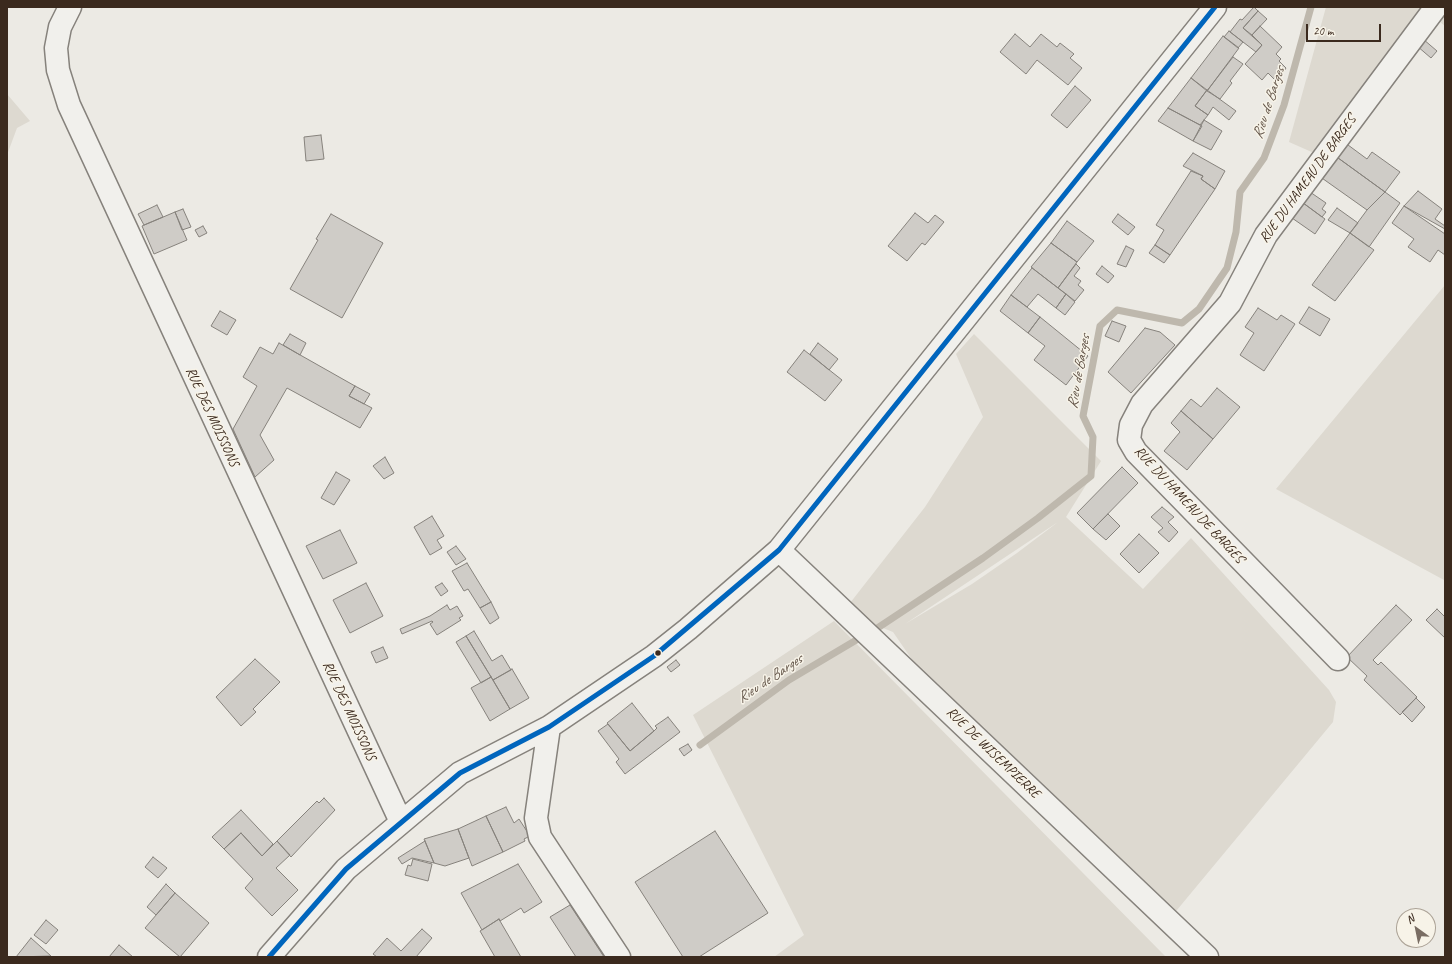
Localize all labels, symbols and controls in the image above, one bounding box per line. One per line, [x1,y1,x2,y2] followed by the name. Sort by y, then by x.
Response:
[1308,16,1383,42] scale bar
[1313,23,1333,39] text: 20 m
[1249,65,1289,141] water label: Rieu de Barges
[1256,112,1360,246] street label: RUE DU HAMEAU DE BARGES
[1064,334,1094,410] water label: Rieu de Barges
[182,365,242,469] street label: RUE DES MOISSONS
[1130,443,1248,567] street label: RUE DU HAMEAU DE BARGES
[653,648,663,658] unlabelled marker
[734,651,806,707] water label: Rieu de Barges
[319,659,379,763] street label: RUE DES MOISSONS
[943,704,1043,802] street label: RUE DE WISEMPIERRE
[1396,908,1436,948] north arrow
[1403,911,1417,927] text: N

